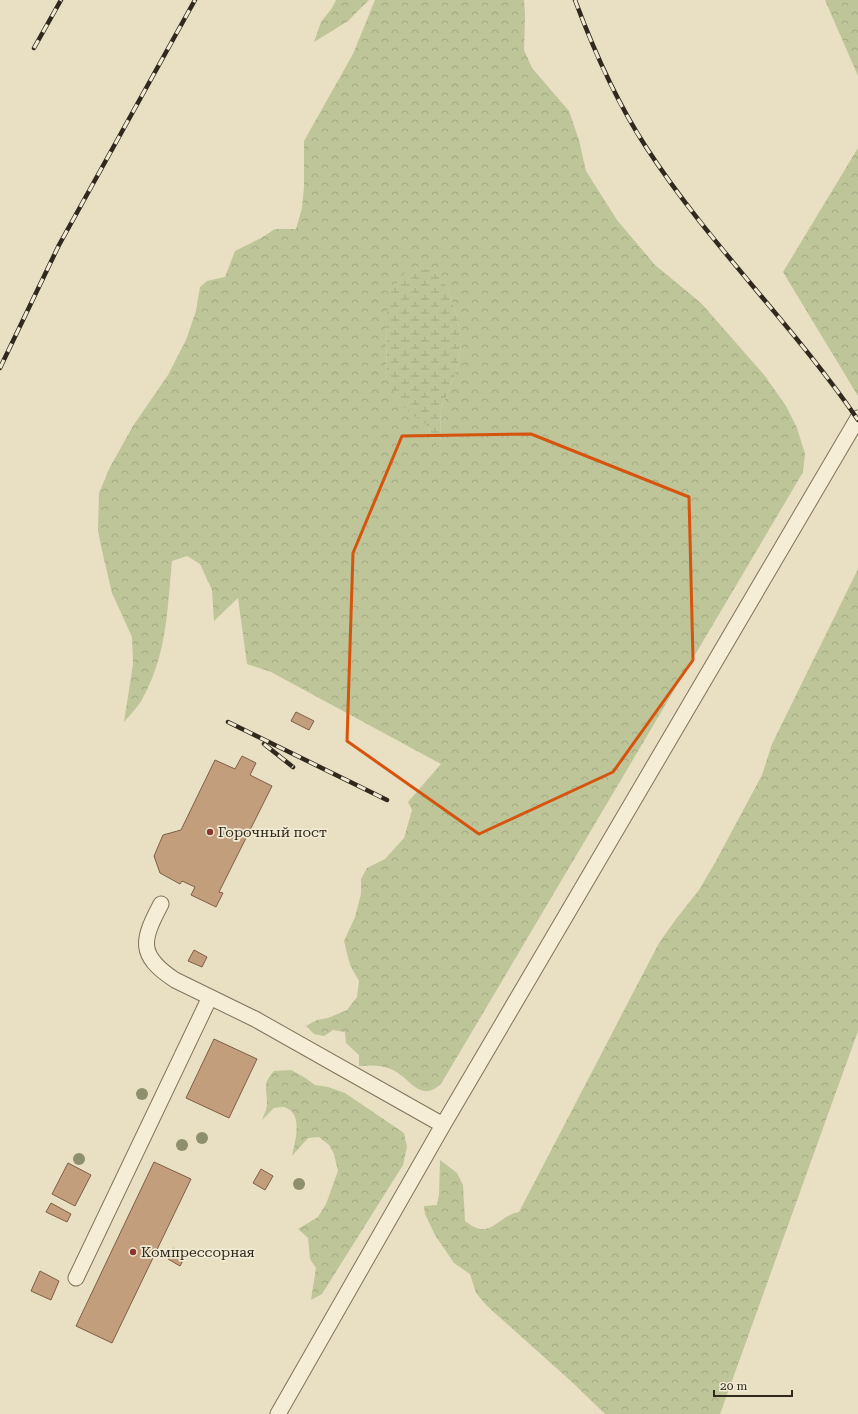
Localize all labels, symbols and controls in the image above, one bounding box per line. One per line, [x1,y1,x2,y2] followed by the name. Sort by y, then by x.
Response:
[218,824,327,840] place label: Горочный пост
[205,827,215,837] marker: Горочный пост
[141,1244,255,1260] place label: Компрессорная
[128,1247,138,1257] marker: Компрессорная
[714,1372,792,1398] scale bar
[720,1379,747,1393] text: 20 m

